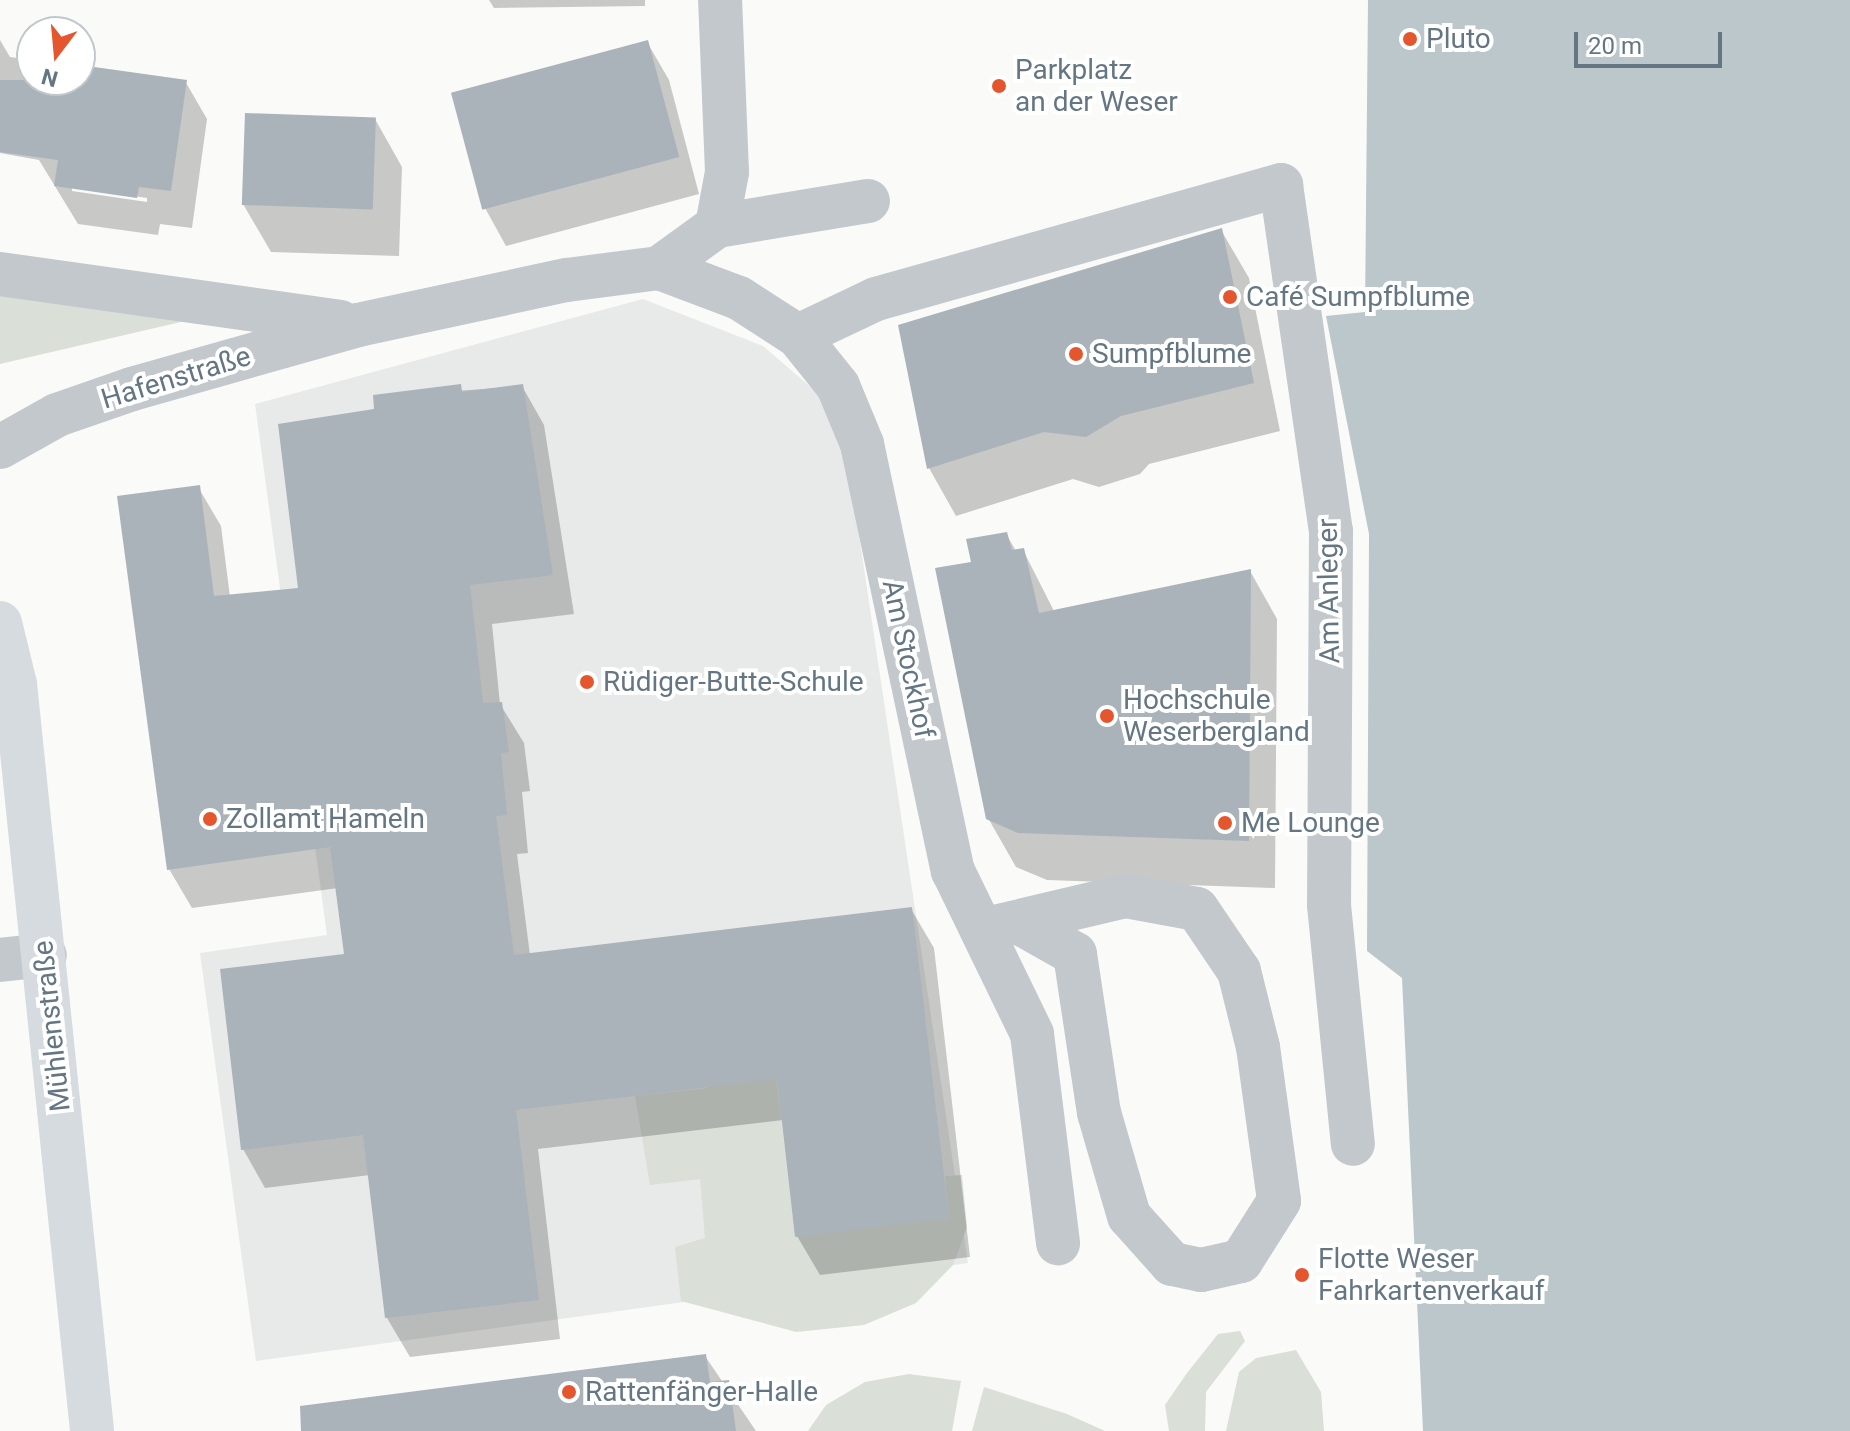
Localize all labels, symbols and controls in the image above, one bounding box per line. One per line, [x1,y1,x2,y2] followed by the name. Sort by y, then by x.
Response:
[16,16,96,96] north arrow
[1578,16,1726,66] scale bar
[1426,22,1491,56] place label: Pluto
[1401,30,1419,48] marker: Pluto
[1588,32,1642,60] text: 20 m
[1015,53,1178,119] place label: Parkplatz an der Weser
[39,63,61,92] text: N
[990,77,1008,95] marker: Parkplatz an der Weser
[1246,280,1470,314] place label: Café Sumpfblume
[1221,288,1239,306] marker: Café Sumpfblume
[1092,337,1251,371] place label: Sumpfblume
[97,339,255,417] street label: Hafenstraße
[1067,345,1085,363] marker: Sumpfblume
[1311,518,1347,664] street label: Am Anleger
[875,577,941,741] street label: Am Stockhof
[603,665,864,699] place label: Rüdiger-Butte-Schule
[578,673,596,691] marker: Rüdiger-Butte-Schule
[1123,683,1310,749] place label: Hochschule Weserbergland
[1098,707,1116,725] marker: Hochschule Weserbergland
[226,802,425,836] place label: Zollamt Hameln
[1241,806,1380,840] place label: Me Lounge
[201,810,219,828] marker: Zollamt Hameln
[1216,814,1234,832] marker: Me Lounge
[26,939,78,1113] street label: Mühlenstraße
[1318,1242,1545,1308] place label: Flotte Weser Fahrkartenverkauf
[1293,1266,1311,1284] marker: Flotte Weser Fahrkartenverkauf
[585,1375,818,1409] place label: Rattenfänger-Halle
[560,1383,578,1401] marker: Rattenfänger-Halle

